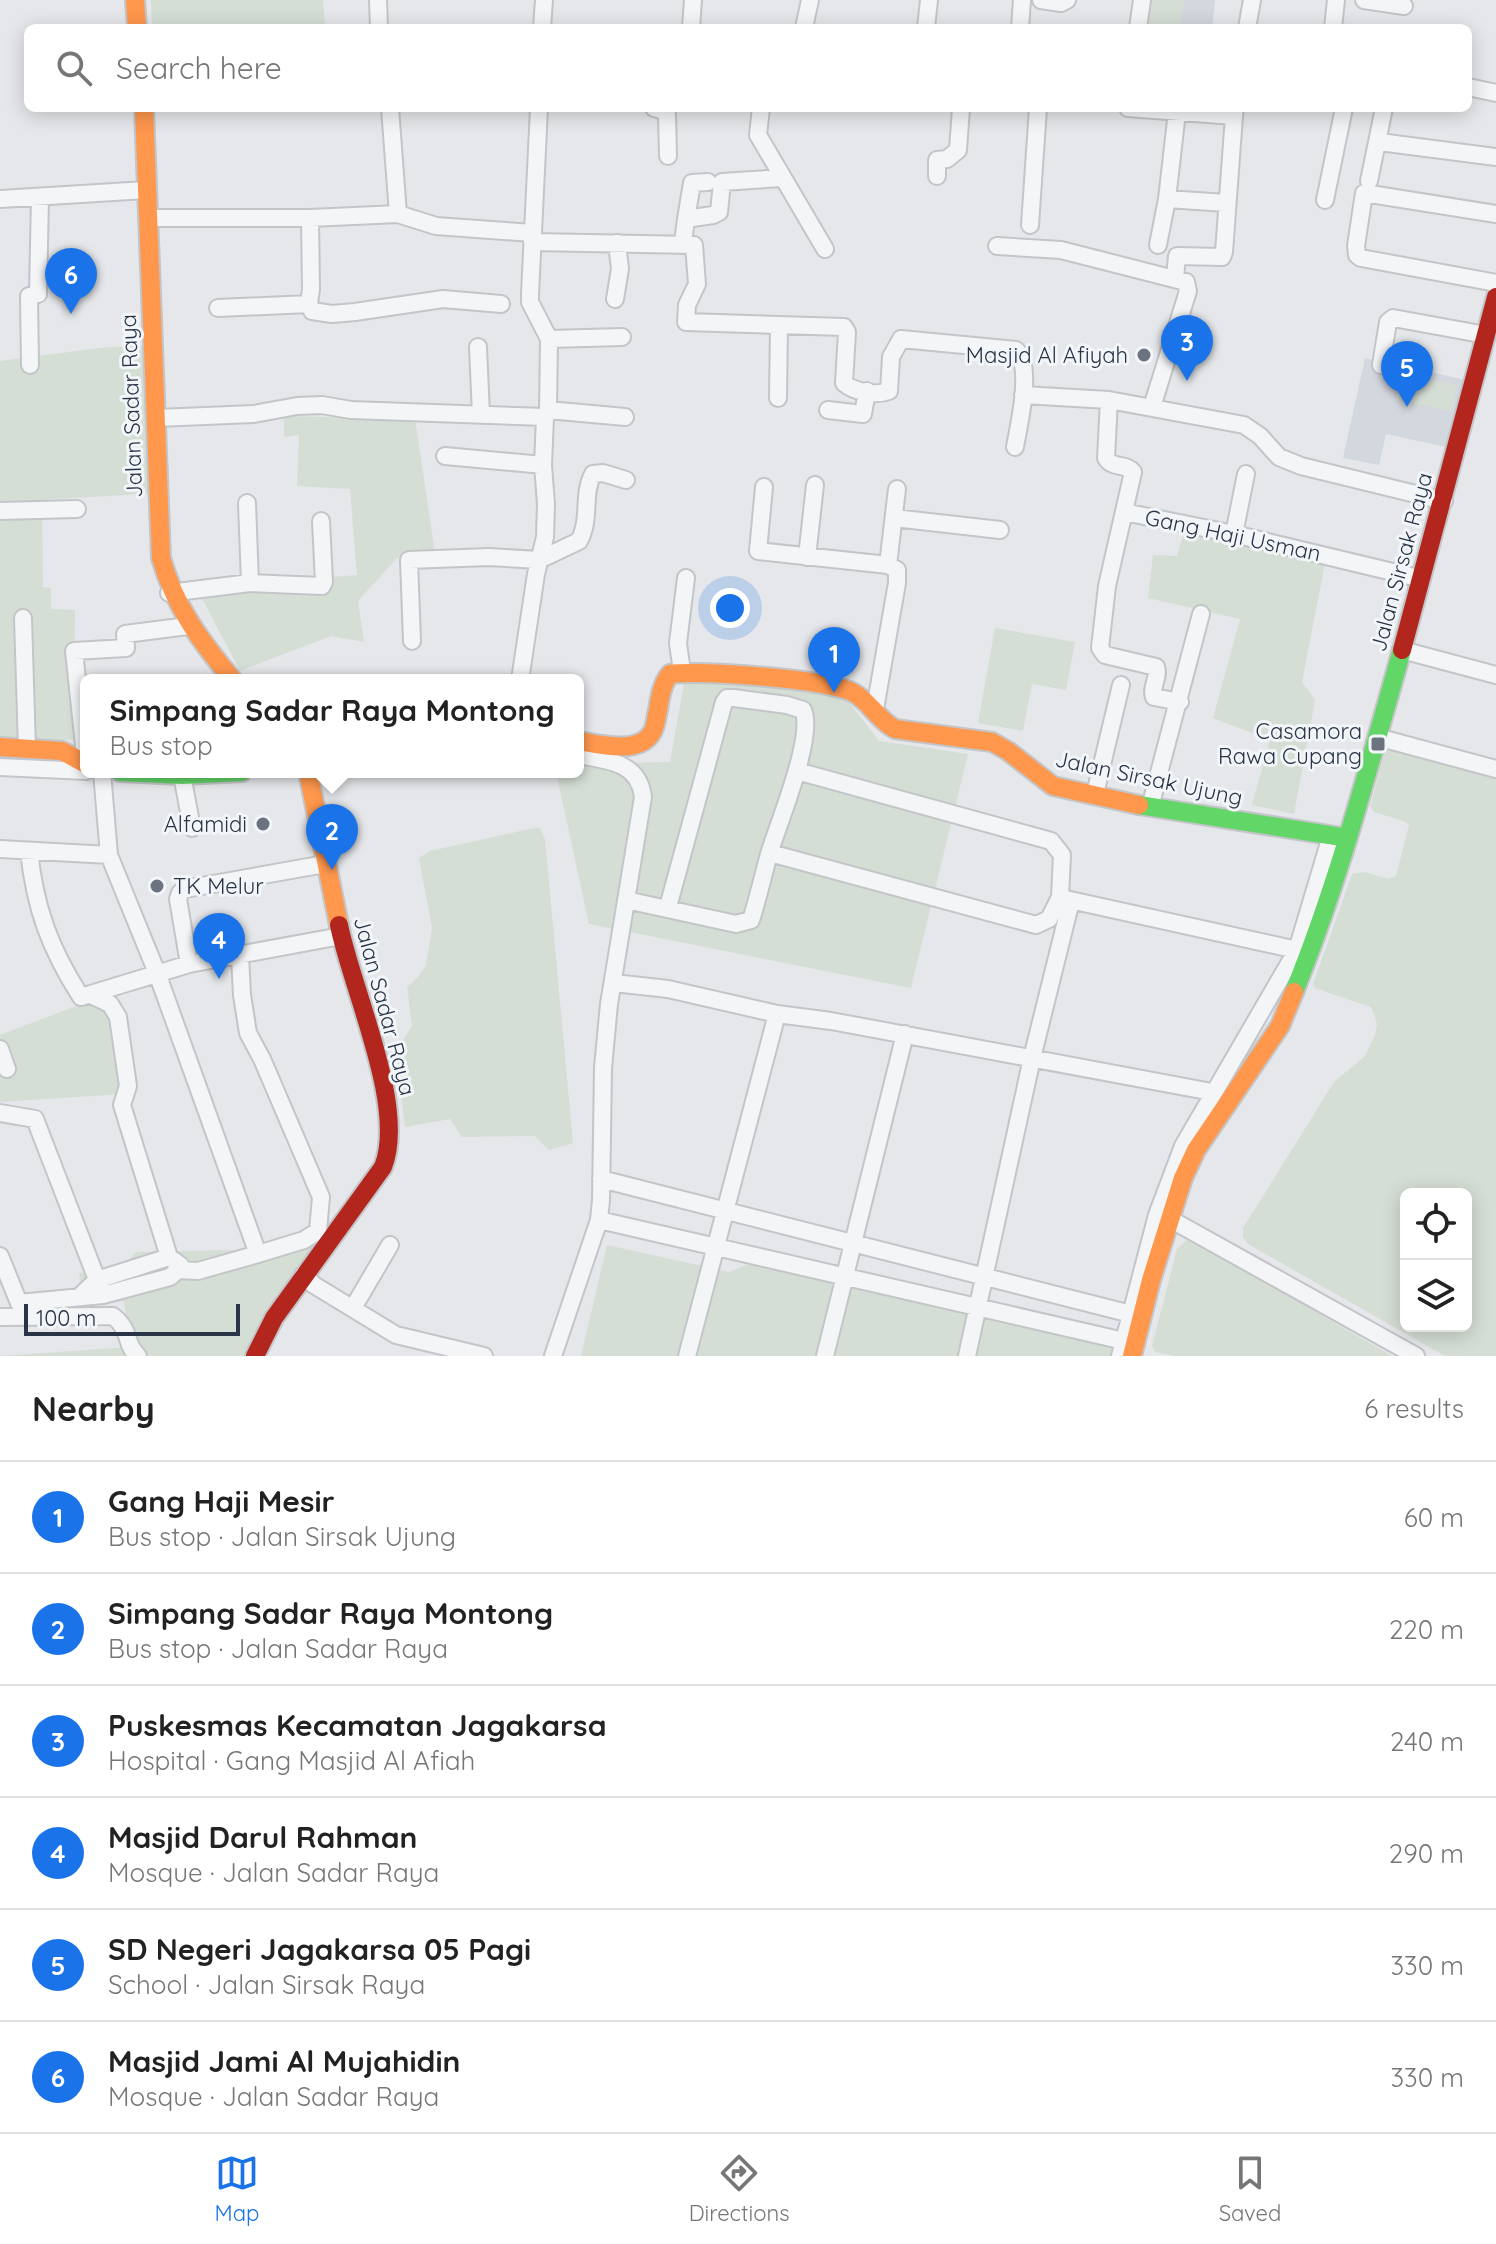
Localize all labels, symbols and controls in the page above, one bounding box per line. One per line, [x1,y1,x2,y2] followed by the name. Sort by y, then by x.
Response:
[24,24,1472,112] search box
[52,46,96,90] icon: search
[116,49,282,87] text: Search here
[45,248,97,314] pin: 6
[114,314,148,498] street label: Jalan Sadar Raya
[1161,315,1213,381] pin: 3
[966,341,1128,369] place label: Masjid Al Afiyah
[1381,341,1433,407] pin: 5
[1135,346,1153,364] marker: Masjid Al Afiyah
[1364,469,1438,655] street label: Jalan Sirsak Raya
[1142,503,1324,567] street label: Gang Haji Usman
[710,588,750,628] your location
[808,627,860,693] pin: 1
[80,674,584,778] popup
[109,691,555,729] text: Simpang Sadar Raya Montong
[1218,717,1362,770] place label: Casamora Rawa Cupang
[109,729,213,762] text: Bus stop
[1369,735,1387,753] marker: Casamora Rawa Cupang
[1053,744,1245,812] street label: Jalan Sirsak Ujung
[306,804,358,870] pin: 2
[164,810,247,838] place label: Alfamidi
[254,815,272,833] marker: Alfamidi
[173,872,264,900] place label: TK Melur
[148,877,166,895] marker: TK Melur
[193,913,245,979] pin: 4
[348,914,422,1098] street label: Jalan Sadar Raya
[1400,1188,1472,1332] map controls
[1400,1188,1472,1260] button: locate
[1400,1260,1472,1332] button: layers
[24,1300,240,1336] scale bar
[36,1304,96,1332] text: 100 m
[32,1387,155,1430] text: Nearby
[1364,1392,1464,1425] text: 6 results
[108,1482,335,1520] text: Gang Haji Mesir
[53,1501,63,1534] text: 1
[1404,1501,1464,1534] text: 60 m
[108,1520,456,1553] text: Bus stop · Jalan Sirsak Ujung
[108,1594,553,1632] text: Simpang Sadar Raya Montong
[51,1613,65,1646] text: 2
[1389,1613,1464,1646] text: 220 m
[108,1632,448,1665] text: Bus stop · Jalan Sadar Raya
[108,1706,607,1744] text: Puskesmas Kecamatan Jagakarsa
[51,1725,65,1758] text: 3
[1390,1725,1464,1758] text: 240 m
[108,1744,475,1777] text: Hospital · Gang Masjid Al Afiah
[108,1818,417,1856] text: Masjid Darul Rahman
[50,1837,66,1870] text: 4
[1389,1837,1464,1870] text: 290 m
[108,1856,439,1889] text: Mosque · Jalan Sadar Raya
[108,1930,531,1968] text: SD Negeri Jagakarsa 05 Pagi
[51,1949,65,1982] text: 5
[1390,1949,1464,1982] text: 330 m
[108,1968,425,2001] text: School · Jalan Sirsak Raya
[108,2042,460,2080] text: Masjid Jami Al Mujahidin
[51,2061,65,2094] text: 6
[1390,2061,1464,2094] text: 330 m
[108,2080,439,2113] text: Mosque · Jalan Sadar Raya
[215,2151,259,2227] tab: Map
[689,2151,789,2227] tab: Directions
[1219,2151,1281,2227] tab: Saved

